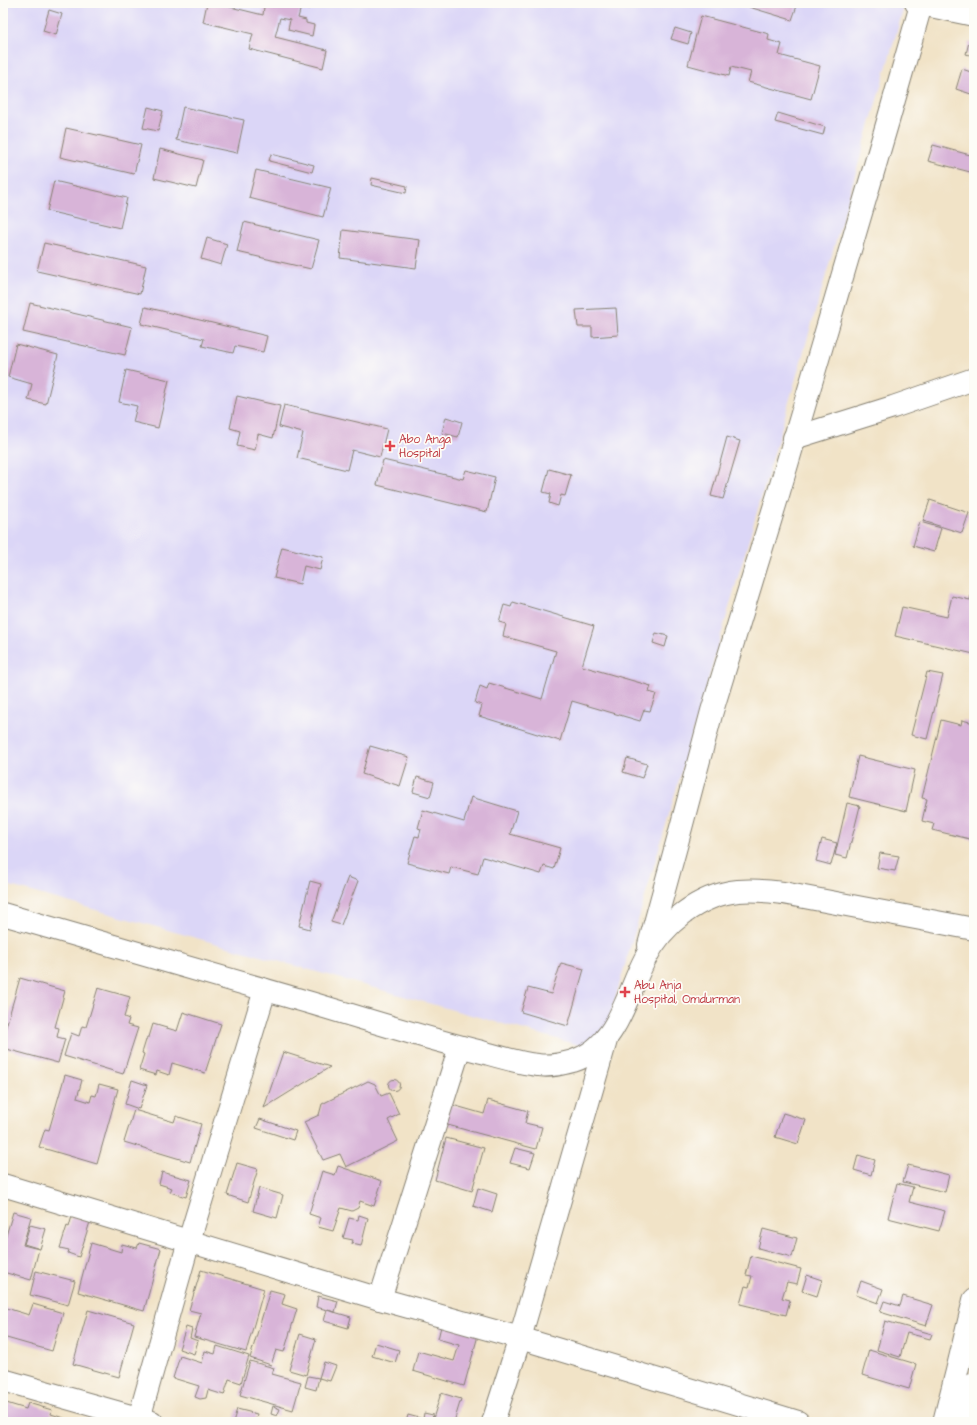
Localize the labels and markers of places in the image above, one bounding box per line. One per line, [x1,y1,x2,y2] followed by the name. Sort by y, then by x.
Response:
[399,431,451,462] place label: Abo Anga Hospital
[384,440,396,452] marker: Abo Anga Hospital
[634,977,740,1008] place label: Abu Anja Hospital, Omdurman
[619,986,631,998] marker: Abu Anja Hospital, Omdurman

